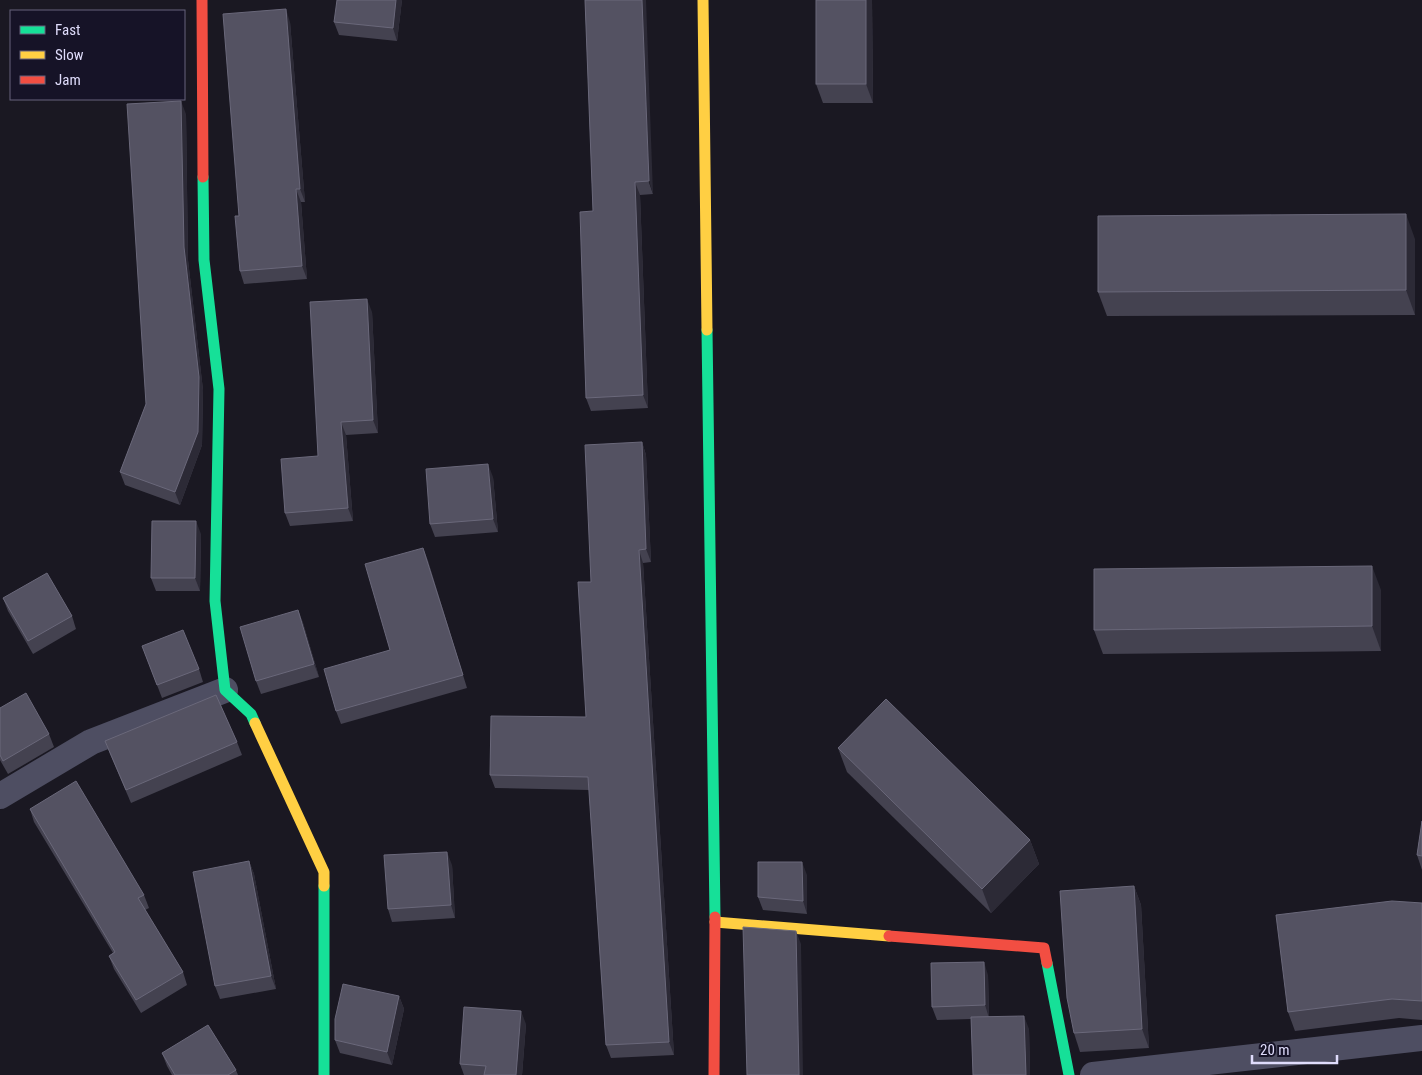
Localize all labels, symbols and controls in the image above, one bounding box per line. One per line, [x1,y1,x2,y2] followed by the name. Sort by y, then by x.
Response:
[10,10,185,100] legend
[55,21,80,39] text: Fast
[55,46,84,64] text: Slow
[55,71,81,89] text: Jam
[1252,1032,1337,1064] scale bar
[1260,1041,1290,1059] text: 20 m

